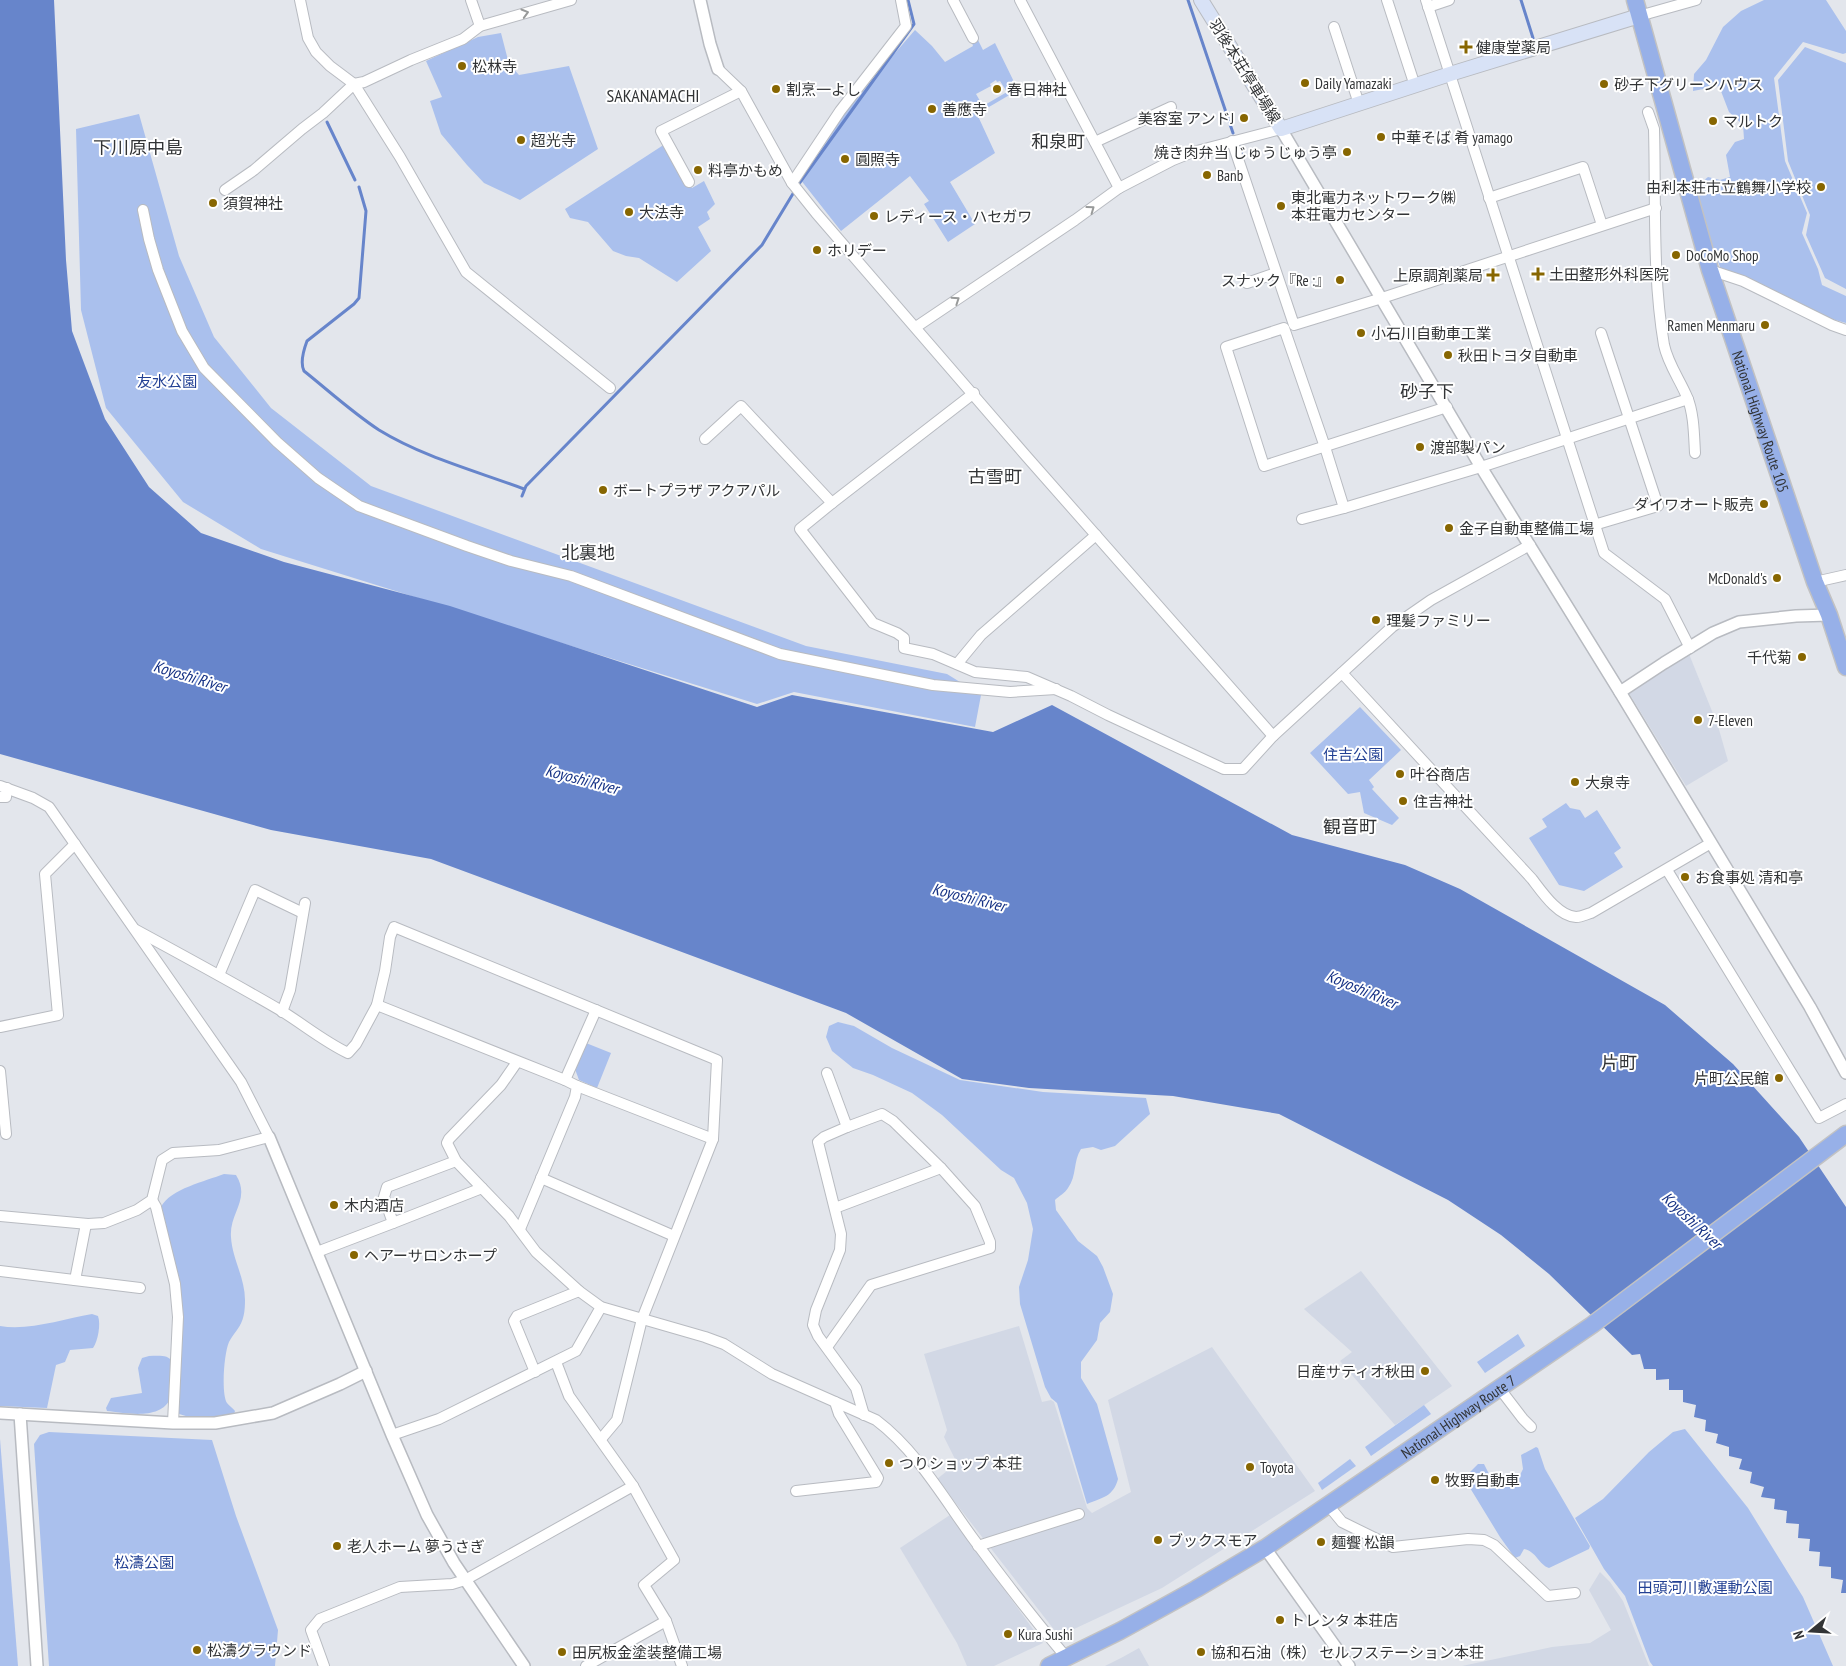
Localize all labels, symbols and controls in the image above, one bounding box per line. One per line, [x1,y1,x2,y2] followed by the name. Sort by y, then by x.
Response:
[521,8,529,18] one-way arrow
[1205,15,1285,127] street label: 羽後本荘停車場線
[1476,38,1551,57] place label: 健康堂薬局
[1460,41,1472,53] marker: 健康堂薬局
[472,57,517,76] place label: 松林寺
[456,60,468,72] marker: 松林寺
[1315,74,1392,93] place label: Daily Yamazaki
[1614,75,1763,94] place label: 砂子下グリーンハウス
[1299,77,1311,89] marker: Daily Yamazaki
[1598,78,1610,90] marker: 砂子下グリーンハウス
[786,80,861,99] place label: 割烹一よし
[1007,80,1067,99] place label: 春日神社
[770,83,782,95] marker: 割烹一よし
[991,83,1003,95] marker: 春日神社
[606,84,700,107] district label: SAKANAMACHI
[942,100,987,119] place label: 善應寺
[926,103,938,115] marker: 善應寺
[1138,109,1234,128] place label: 美容室 アンドJ
[1238,112,1250,124] marker: 美容室 アンドJ
[1723,112,1783,131] place label: マルトク
[1707,115,1719,127] marker: マルトク
[1391,128,1513,147] place label: 中華そば 肴 yamago
[1031,130,1085,153] district label: 和泉町
[531,131,576,150] place label: 超光寺
[1375,131,1387,143] marker: 中華そば 肴 yamago
[515,134,527,146] marker: 超光寺
[93,136,183,159] district label: 下川原中島
[1154,143,1337,162] place label: 焼き肉弁当 じゅうじゅう亭
[1341,146,1353,158] marker: 焼き肉弁当 じゅうじゅう亭
[855,150,900,169] place label: 圓照寺
[839,153,851,165] marker: 圓照寺
[708,161,783,180] place label: 料亭かもめ
[692,164,704,176] marker: 料亭かもめ
[1217,166,1243,185] place label: Banb
[1201,169,1213,181] marker: Banb
[1646,178,1811,197] place label: 由利本荘市立鶴舞小学校
[1815,181,1827,193] marker: 由利本荘市立鶴舞小学校
[1291,188,1456,224] place label: 東北電力ネットワーク㈱ 本荘電力センター
[223,194,283,213] place label: 須賀神社
[207,197,219,209] marker: 須賀神社
[1275,200,1287,212] marker: 東北電力ネットワーク㈱ 本荘電力センター
[639,203,684,222] place label: 大法寺
[623,206,635,218] marker: 大法寺
[1085,206,1094,214] one-way arrow
[884,207,1032,226] place label: レディース・ハセガワ
[868,210,880,222] marker: レディース・ハセガワ
[827,241,887,260] place label: ホリデー
[811,244,823,256] marker: ホリデー
[1686,246,1759,265] place label: DoCoMo Shop
[1670,249,1682,261] marker: DoCoMo Shop
[1549,265,1669,284] place label: 土田整形外科医院
[1393,266,1483,285] place label: 上原調剤薬局
[1531,267,1545,281] marker: 土田整形外科医院
[1487,269,1499,281] marker: 上原調剤薬局
[1221,271,1330,290] place label: スナック『Re :』
[1334,274,1346,286] marker: スナック『Re :』
[951,297,960,306] one-way arrow
[1667,316,1755,335] place label: Ramen Menmaru
[1759,319,1771,331] marker: Ramen Menmaru
[1371,324,1491,343] place label: 小石川自動車工業
[1355,327,1367,339] marker: 小石川自動車工業
[1458,346,1578,365] place label: 秋田トヨタ自動車
[1728,348,1794,495] street label: National Highway Route 105
[1442,349,1454,361] marker: 秋田トヨタ自動車
[137,372,197,391] park label: 友水公園
[1400,380,1454,403] district label: 砂子下
[1430,438,1506,457] place label: 渡部製パン
[1414,441,1426,453] marker: 渡部製パン
[968,465,1022,488] district label: 古雪町
[613,481,780,500] place label: ボートプラザ アクアパル
[597,484,609,496] marker: ボートプラザ アクアパル
[1634,495,1754,514] place label: ダイワオート販売
[1758,498,1770,510] marker: ダイワオート販売
[1459,519,1594,538] place label: 金子自動車整備工場
[1443,522,1455,534] marker: 金子自動車整備工場
[561,541,615,564] district label: 北裏地
[1708,569,1767,588] place label: McDonald's
[1771,572,1783,584] marker: McDonald's
[1386,611,1491,630] place label: 理髪ファミリー
[1370,614,1382,626] marker: 理髪ファミリー
[1747,648,1792,667] place label: 千代菊
[1796,651,1808,663] marker: 千代菊
[151,656,231,697] water label: Koyoshi River
[1708,711,1753,730] place label: 7-Eleven
[1692,714,1704,726] marker: 7-Eleven
[1323,745,1383,764] park label: 住吉公園
[543,760,623,799] water label: Koyoshi River
[1410,765,1470,784] place label: 叶谷商店
[1394,768,1406,780] marker: 叶谷商店
[1585,773,1630,792] place label: 大泉寺
[1569,776,1581,788] marker: 大泉寺
[1413,792,1473,811] place label: 住吉神社
[1397,795,1409,807] marker: 住吉神社
[1323,815,1377,838] district label: 観音町
[1695,868,1803,887] place label: お食事処 清和亭
[1679,871,1691,883] marker: お食事処 清和亭
[930,878,1010,916] water label: Koyoshi River
[1324,965,1403,1014] water label: Koyoshi River
[1601,1051,1637,1074] district label: 片町
[1694,1069,1769,1088] place label: 片町公民館
[1773,1072,1785,1084] marker: 片町公民館
[1658,1187,1728,1255] water label: Koyoshi River
[344,1196,404,1215] place label: 木内酒店
[328,1199,340,1211] marker: 木内酒店
[364,1246,497,1265] place label: ヘアーサロンホープ
[348,1249,360,1261] marker: ヘアーサロンホープ
[1296,1362,1415,1381] place label: 日産サティオ秋田
[1419,1365,1431,1377] marker: 日産サティオ秋田
[1397,1370,1519,1462] street label: National Highway Route 7
[899,1454,1022,1473] place label: つりショップ 本荘
[883,1457,895,1469] marker: つりショップ 本荘
[1260,1458,1294,1477] place label: Toyota
[1244,1461,1256,1473] marker: Toyota
[1445,1471,1520,1490] place label: 牧野自動車
[1429,1474,1441,1486] marker: 牧野自動車
[1168,1531,1258,1550] place label: ブックスモア
[1331,1533,1394,1552] place label: 麺饗 松韻
[1152,1534,1164,1546] marker: ブックスモア
[1315,1536,1327,1548] marker: 麺饗 松韻
[347,1537,485,1556] place label: 老人ホーム 夢うさぎ
[331,1540,343,1552] marker: 老人ホーム 夢うさぎ
[114,1553,174,1572] park label: 松濤公園
[1637,1578,1773,1597] park label: 田頭河川敷運動公園
[1786,1606,1836,1656] north arrow
[1290,1611,1398,1630] place label: トレンタ 本荘店
[1274,1614,1286,1626] marker: トレンタ 本荘店
[1018,1625,1073,1644] place label: Kura Sushi
[1002,1628,1014,1640] marker: Kura Sushi
[1789,1629,1808,1641] text: N
[207,1641,312,1660] place label: 松濤グラウンド
[572,1643,722,1662] place label: 田尻板金塗装整備工場
[1211,1643,1484,1662] place label: 協和石油（株） セルフステーション本荘
[191,1644,203,1656] marker: 松濤グラウンド
[556,1646,568,1658] marker: 田尻板金塗装整備工場
[1195,1646,1207,1658] marker: 協和石油（株） セルフステーション本荘

